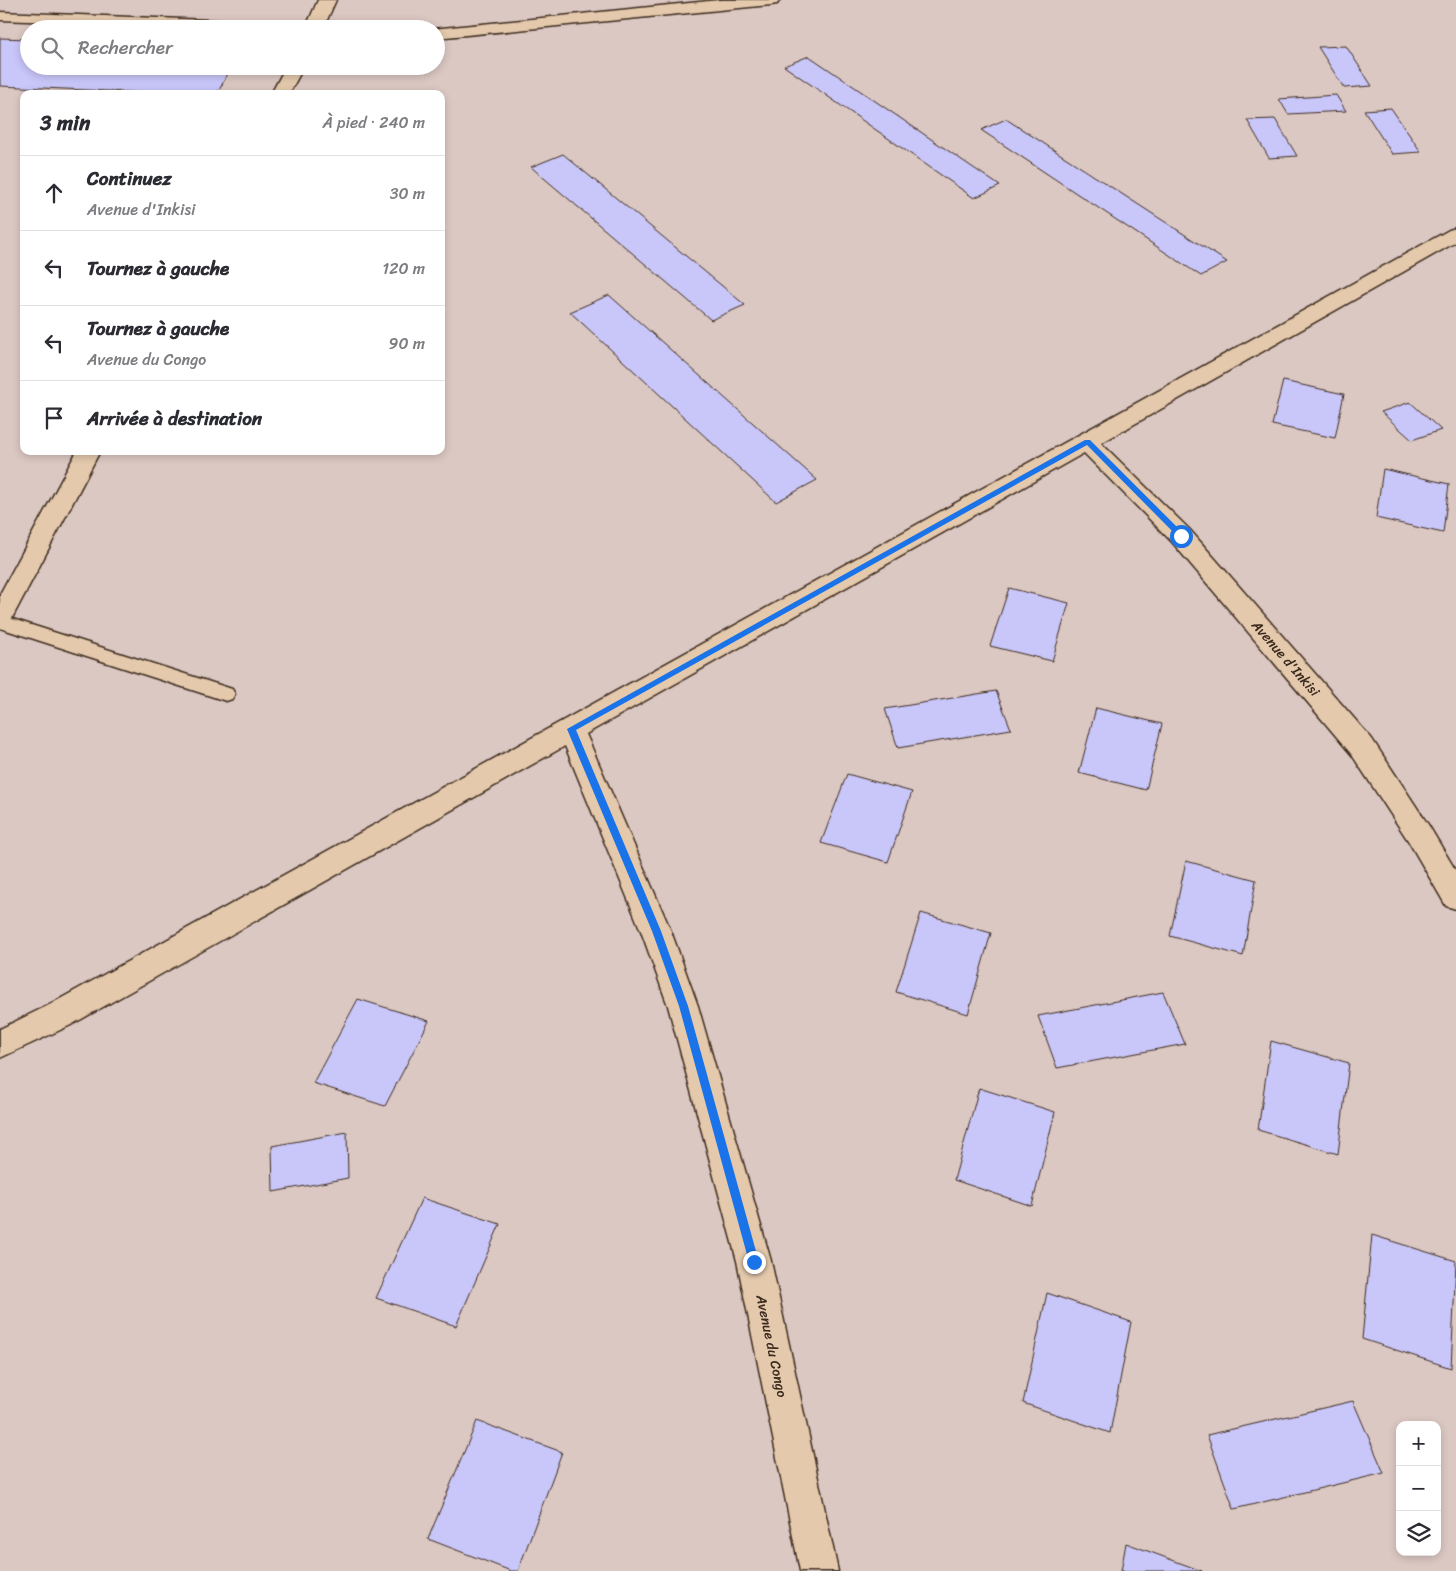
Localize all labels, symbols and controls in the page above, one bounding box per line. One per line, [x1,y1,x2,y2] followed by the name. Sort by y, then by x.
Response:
[20,20,445,75] search box
[78,31,173,64] text: Rechercher
[38,34,66,62] icon: search
[40,104,90,142] text: 3 min
[322,108,425,137] text: À pied · 240 m
[87,162,172,195] text: Continuez
[40,179,68,207] icon: ahead
[390,179,425,208] text: 30 m
[87,195,196,224] text: Avenue d'Inkisi
[87,252,229,285] text: Tournez à gauche
[40,254,68,282] icon: left
[382,254,425,283] text: 120 m
[87,312,229,345] text: Tournez à gauche
[40,329,68,357] icon: left
[389,329,425,358] text: 90 m
[87,345,206,374] text: Avenue du Congo
[87,402,262,435] text: Arrivée à destination
[40,404,68,432] icon: arrive
[1170,525,1193,548] route start
[1244,614,1327,703] street label: Avenue d'Inkisi
[743,1251,766,1274] route end
[748,1292,795,1400] street label: Avenue du Congo
[1396,1421,1441,1556] map controls
[1396,1421,1441,1466] button: +
[1396,1466,1441,1511] button: −
[1396,1511,1441,1556] button: layers

